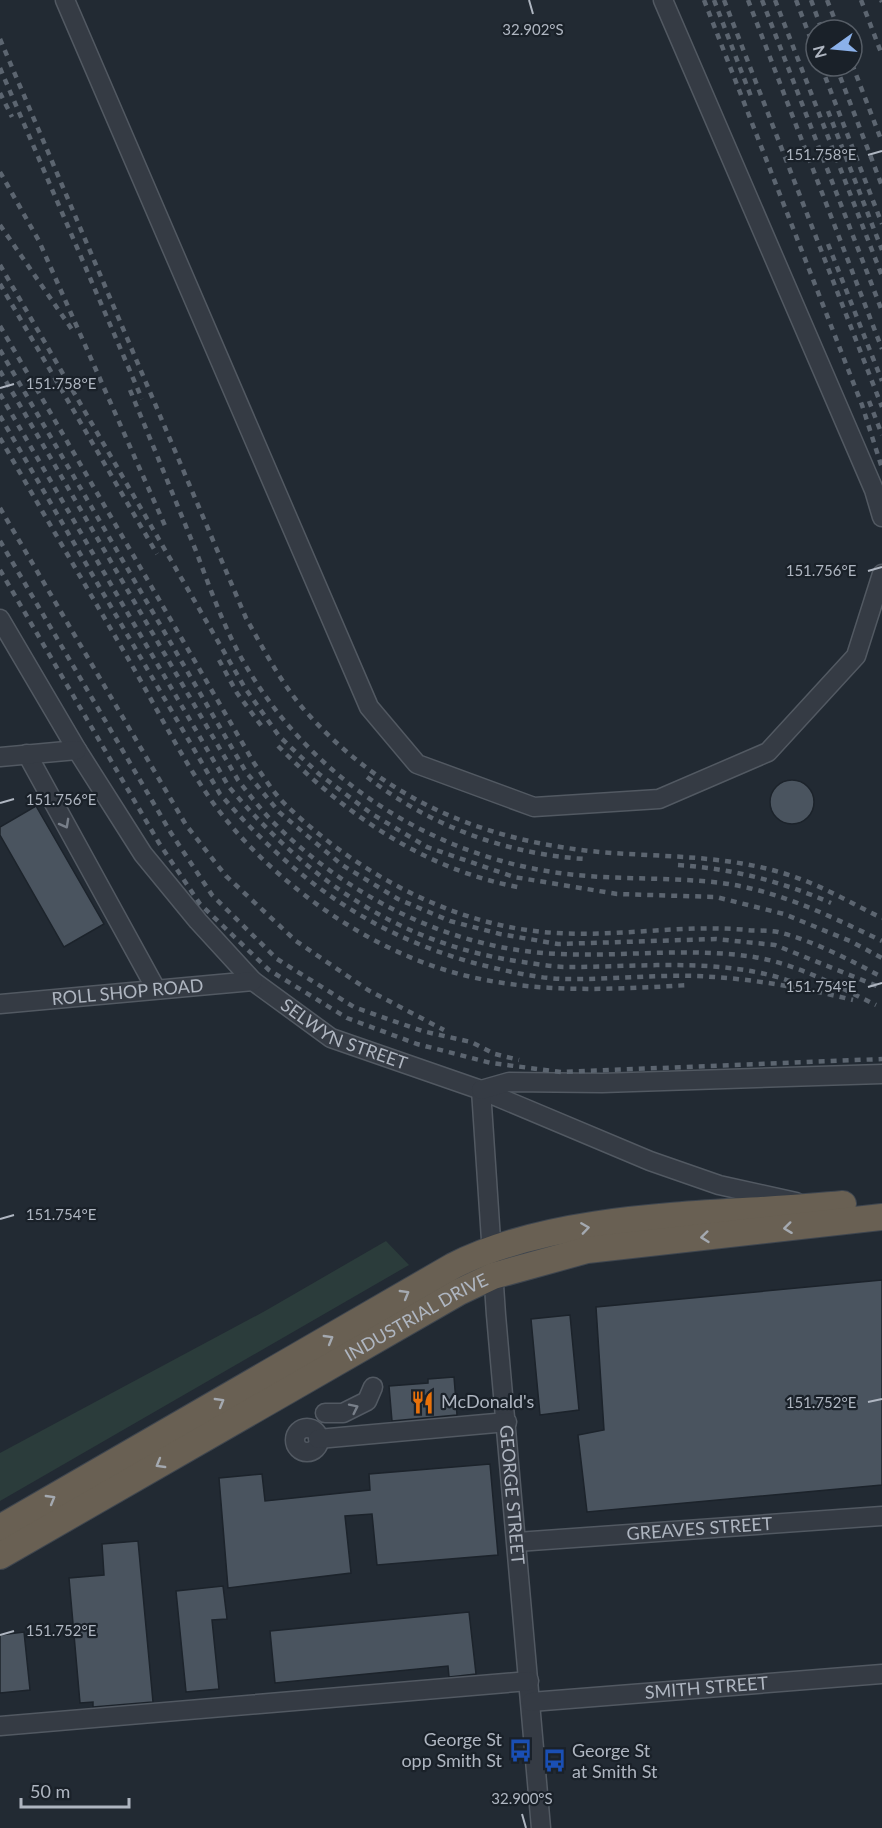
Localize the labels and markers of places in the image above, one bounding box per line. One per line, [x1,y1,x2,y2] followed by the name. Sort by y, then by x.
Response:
[410,1389,436,1415] restaurant icon: McDonald's
[441,1390,535,1412] place label: McDonald's
[401,1728,503,1771] place label: George St opp Smith St
[507,1737,533,1763] bus stop icon: George St opp Smith St
[572,1739,658,1782] place label: George St at Smith St
[541,1748,567,1774] bus stop icon: George St at Smith St

